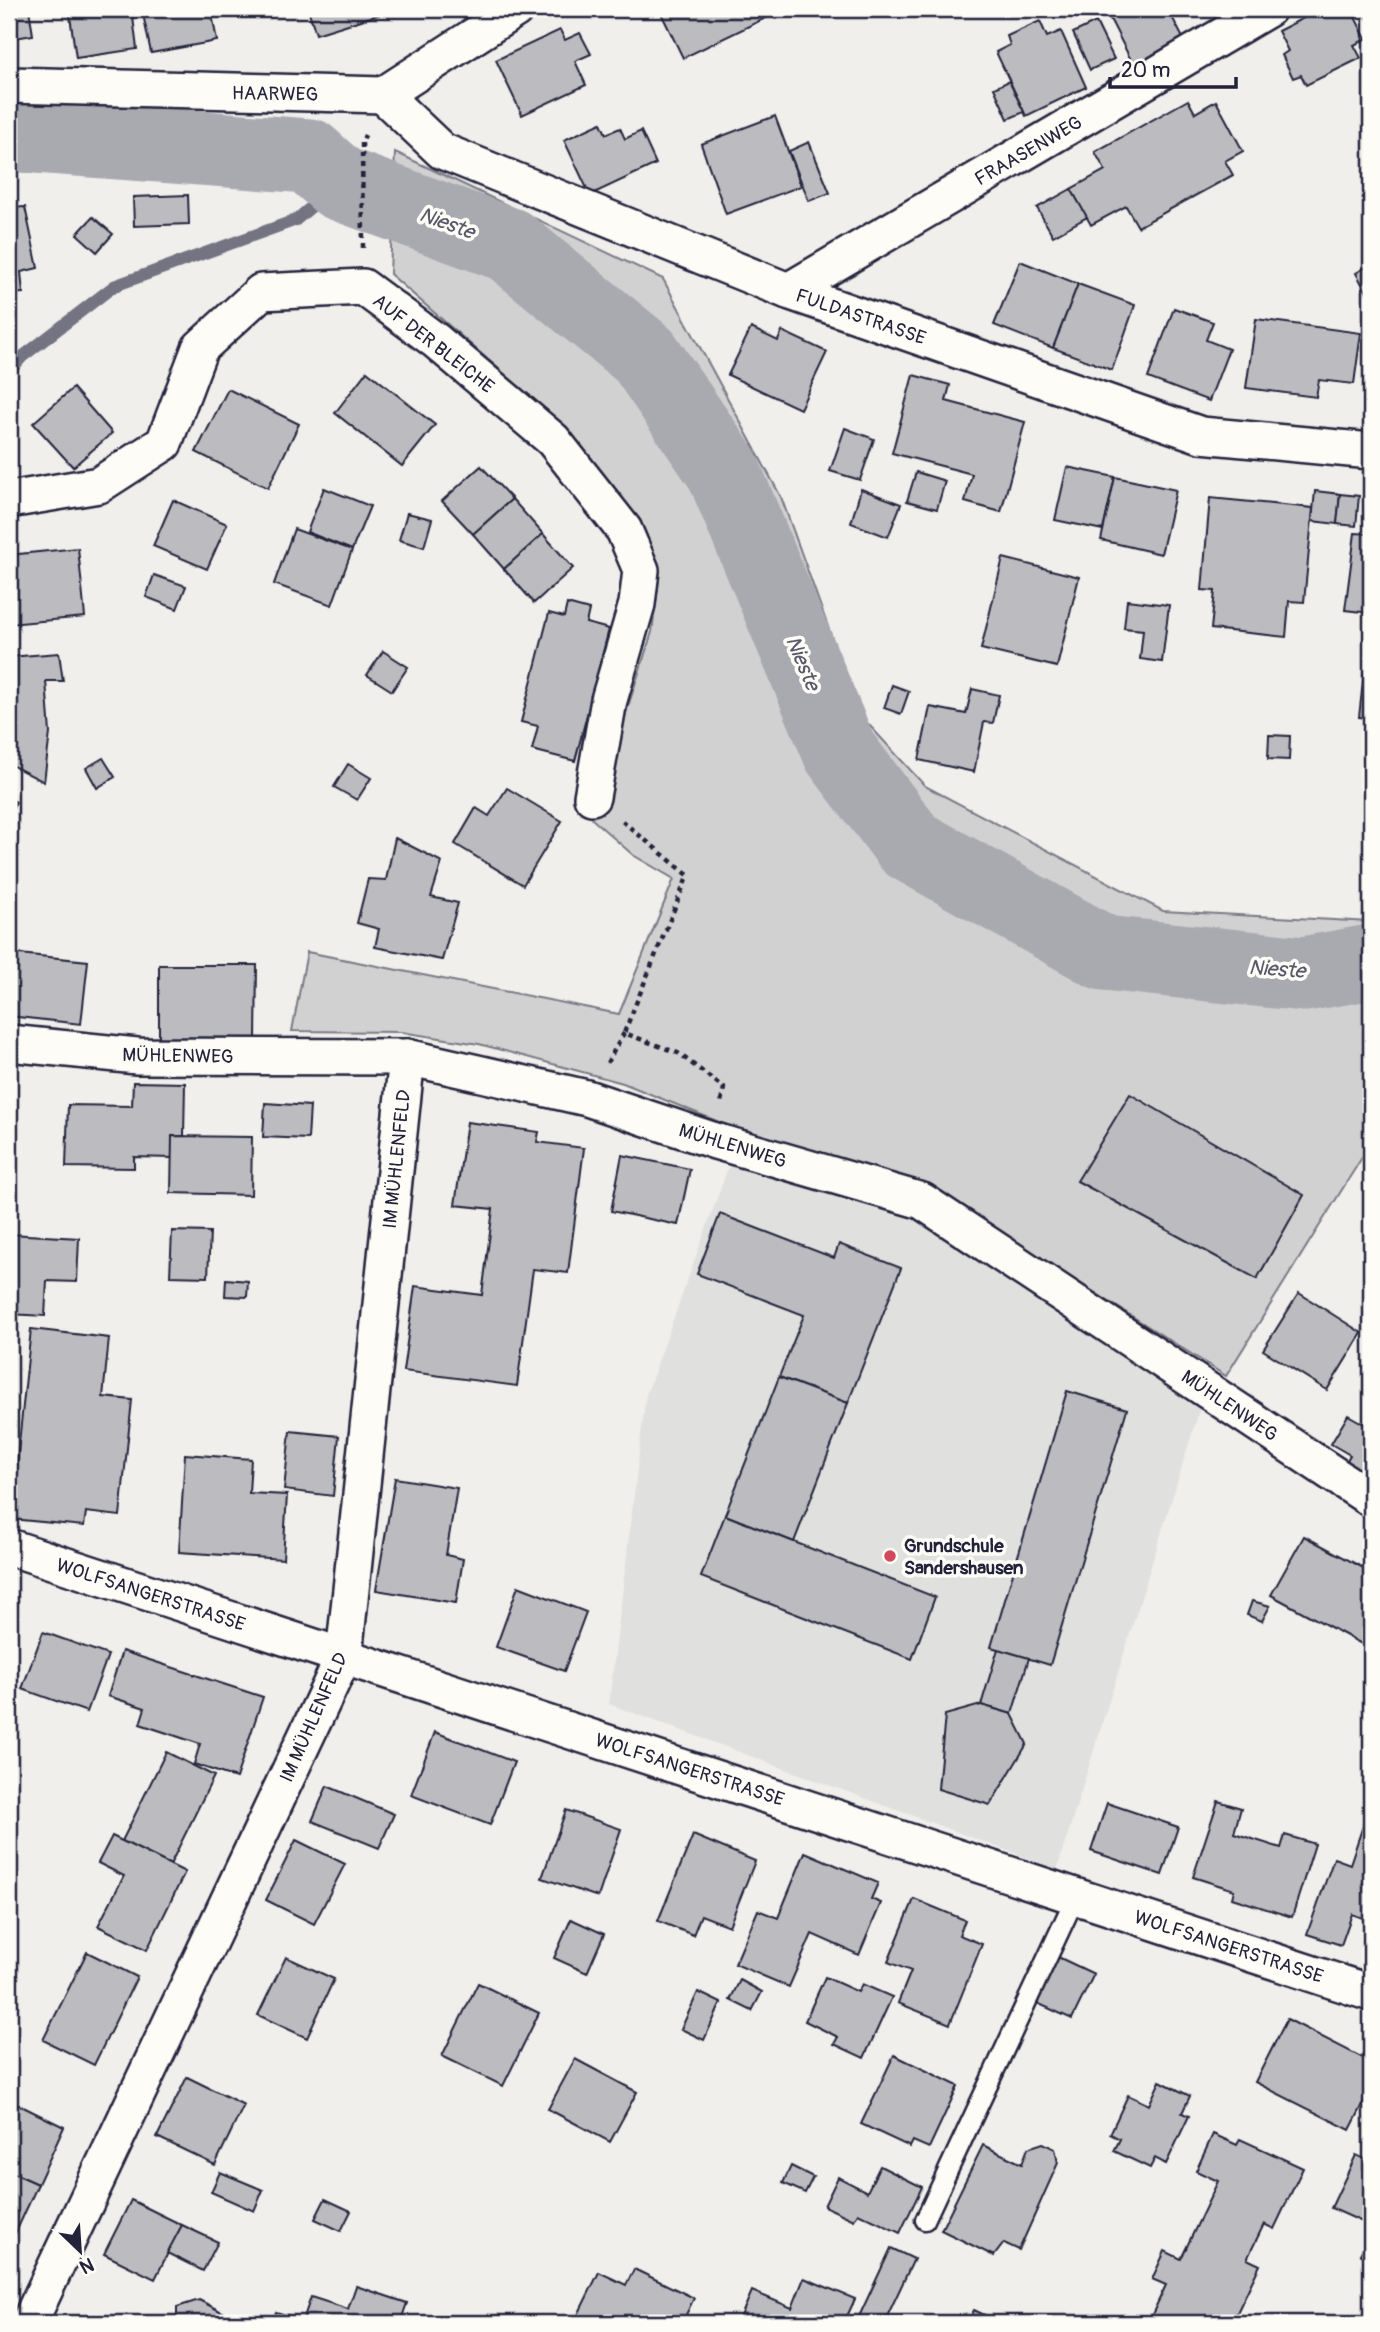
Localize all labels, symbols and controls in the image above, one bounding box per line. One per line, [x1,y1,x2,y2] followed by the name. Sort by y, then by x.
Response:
[1110,46,1236,90] scale bar
[1121,57,1170,84] text: 20 m
[232,81,318,107] street label: HAARWEG
[971,110,1086,191] street label: FRAASENWEG
[416,201,480,247] water label: Nieste
[792,283,929,350] street label: FULDASTRASSE
[368,289,499,399] street label: AUF DER BLEICHE
[779,632,827,697] water label: Nieste
[1248,954,1309,985] water label: Nieste
[122,1043,234,1069] street label: MÜHLENWEG
[378,1088,416,1230] street label: IM MÜHLENFELD
[676,1118,789,1174] street label: MÜHLENWEG
[1177,1365,1282,1447] street label: MÜHLENWEG
[904,1534,1024,1580] place label: Grundschule Sandershausen
[882,1548,898,1564] marker: Grundschule Sandershausen
[53,1553,248,1637] street label: WOLFSANGERSTRASSE
[275,1649,353,1786] street label: IM MÜHLENFELD
[592,1728,787,1812] street label: WOLFSANGERSTRASSE
[1131,1905,1326,1989] street label: WOLFSANGERSTRASSE
[46,2216,116,2286] north arrow
[76,2252,98,2279] text: N

